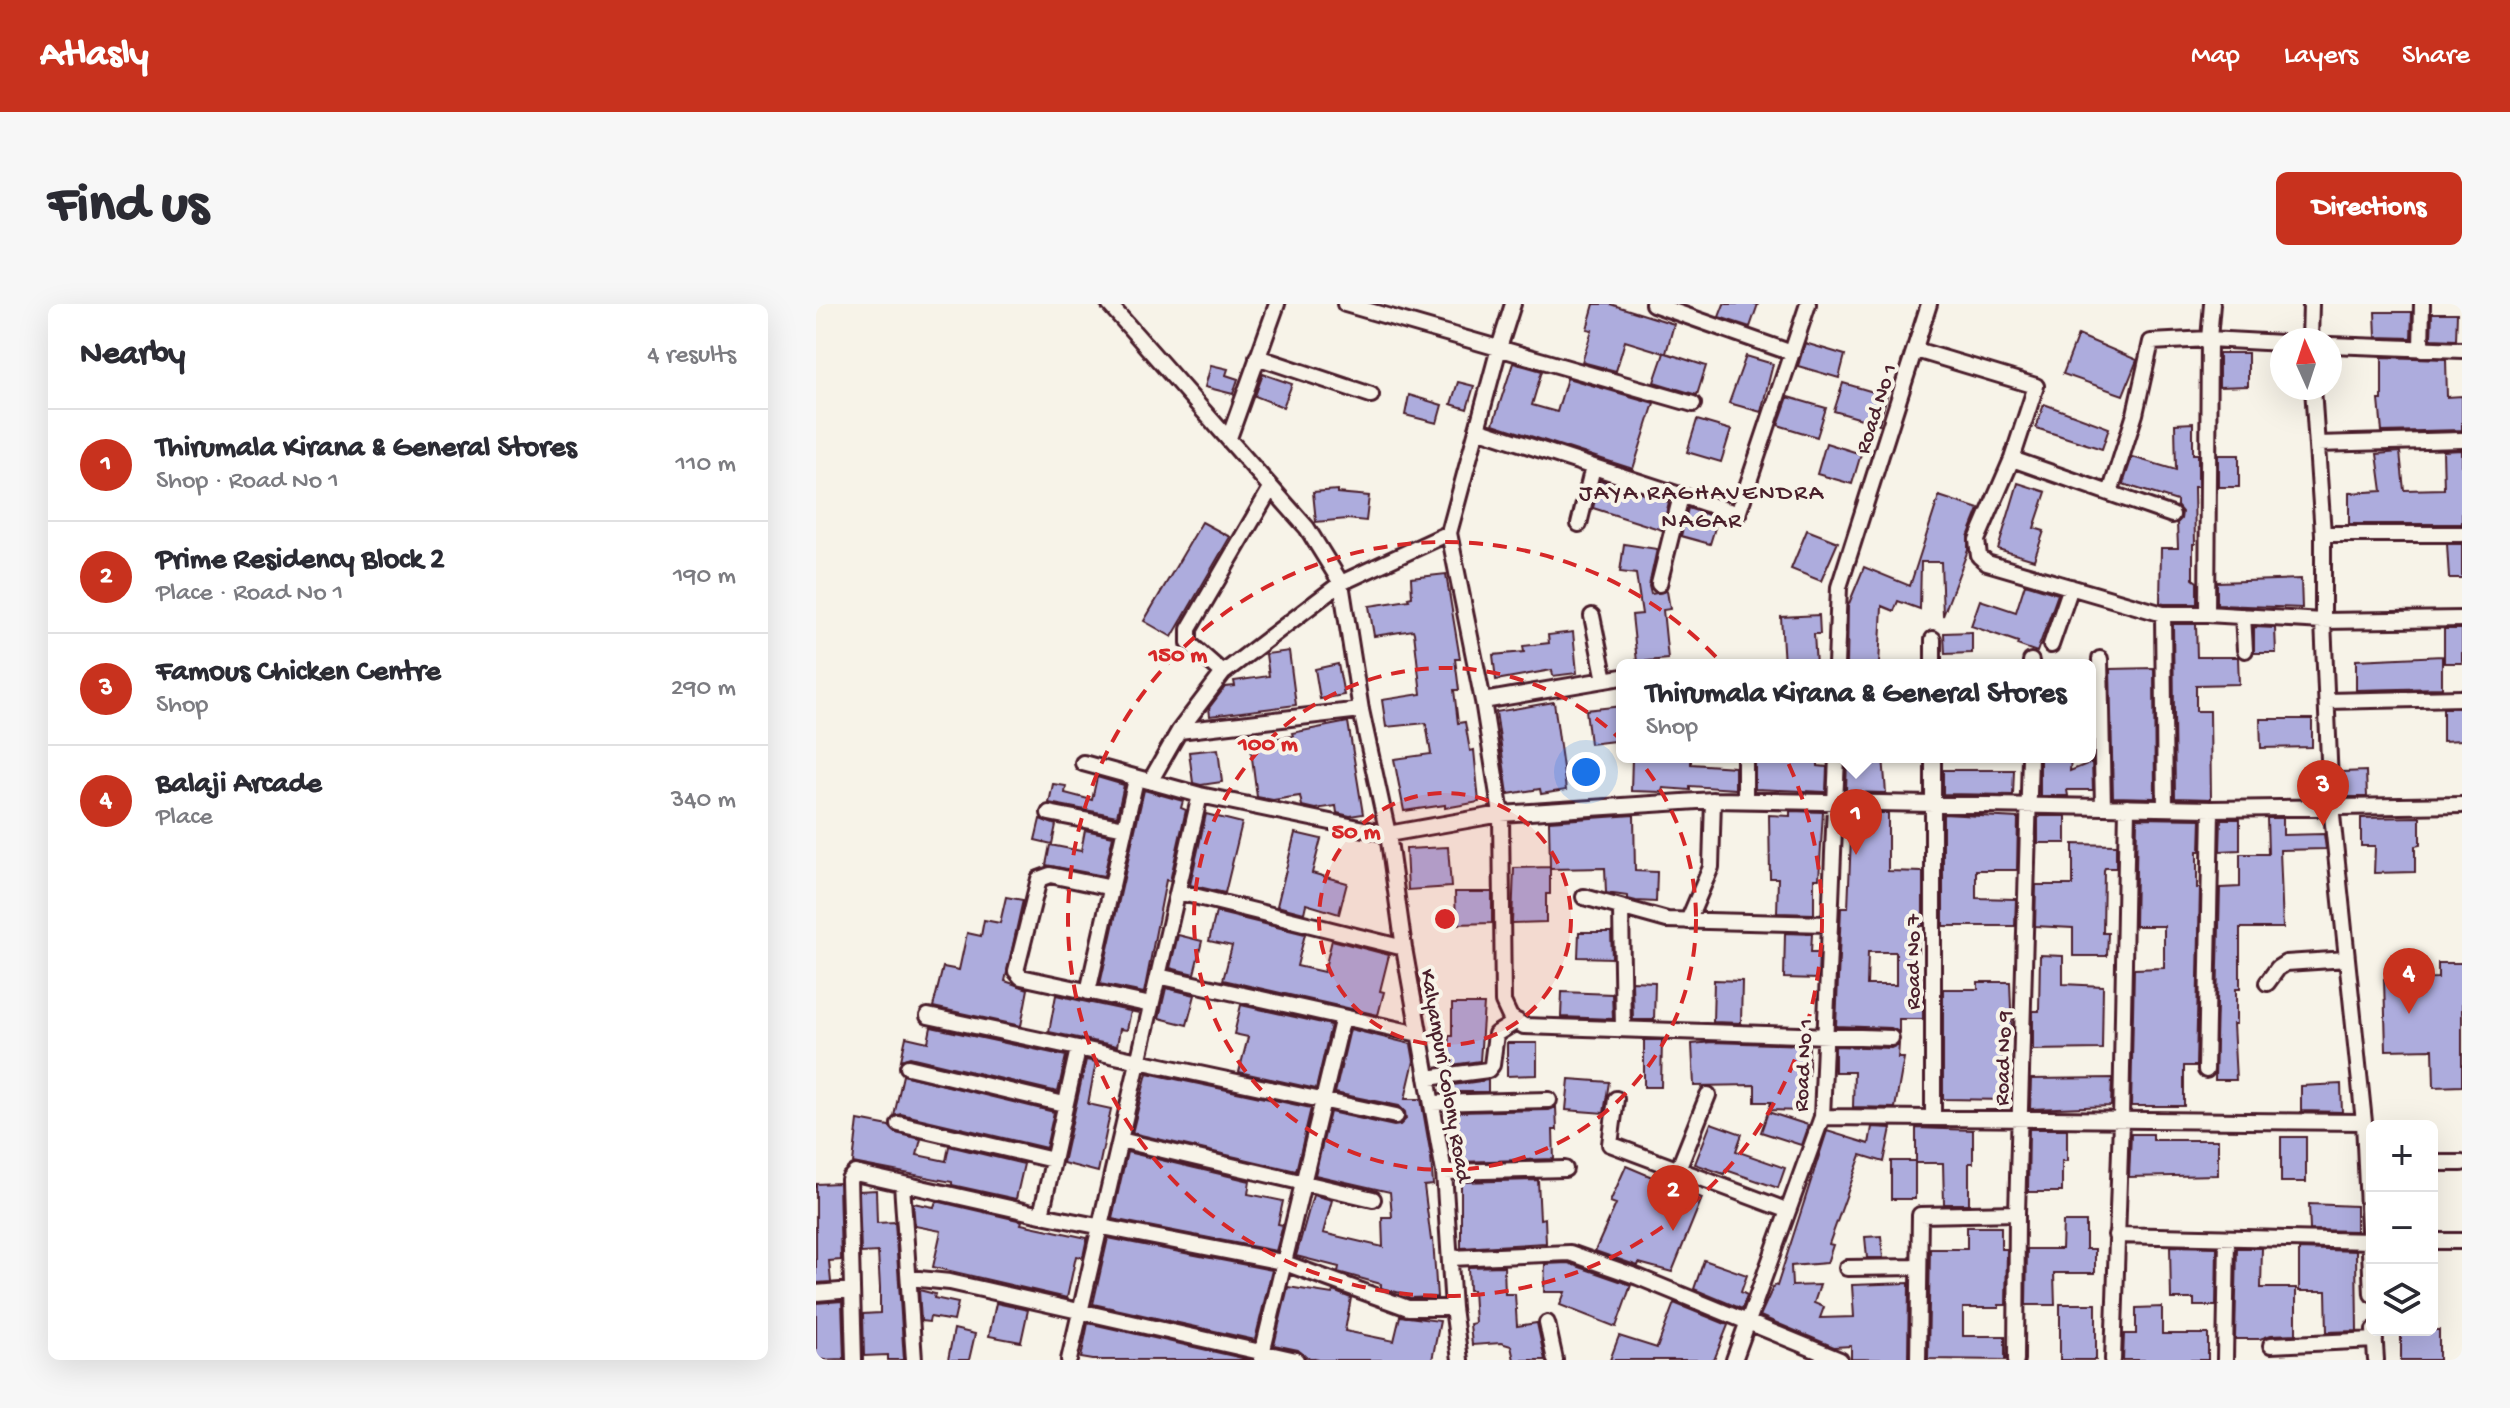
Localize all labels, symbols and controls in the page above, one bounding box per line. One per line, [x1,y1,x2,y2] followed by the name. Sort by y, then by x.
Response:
[40,34,148,78] text: Atlasly
[2191,40,2240,73] text: Map
[2284,40,2358,73] text: Layers
[2402,40,2470,73] text: Share
[2276,172,2462,245] button: Directions
[48,175,208,241] text: Find us
[2270,328,2342,400] north arrow
[80,336,185,376] text: Nearby
[647,341,736,372] text: 4 results
[1851,361,1905,458] street label: Road No 1
[156,432,576,467] text: Thirumala Kirana & General Stores
[101,450,111,481] text: 1
[676,450,736,481] text: 110 m
[156,467,339,498] text: Shop · Road No 1
[1579,480,1825,537] district label: JAYA RAGHAVENDRA NAGAR
[156,544,445,579] text: Prime Residency Block 2
[100,562,112,593] text: 2
[673,562,736,593] text: 190 m
[156,579,343,610] text: Place · Road No 1
[1148,642,1207,671] text: 150 m
[156,656,441,691] text: Famous Chicken Centre
[1616,659,2096,763] popup
[99,674,113,705] text: 3
[671,674,736,705] text: 290 m
[1646,678,2066,713] text: Thirumala Kirana & General Stores
[156,691,208,722] text: Shop
[1646,713,1698,744] text: Shop
[1237,731,1298,760] text: 100 m
[1566,752,1606,792] your location
[2297,760,2349,826] pin: 3
[156,768,322,803] text: Balaji Arcade
[100,786,112,817] text: 4
[671,786,736,817] text: 340 m
[1830,789,1882,855] pin: 1
[156,803,213,834] text: Place
[1332,819,1380,848] text: 50 m
[1431,905,1459,933] centre of rings
[1902,914,1928,1010] street label: Road No 7
[2383,948,2435,1014] pin: 4
[1413,967,1476,1186] street label: Kalyanpuri Colony Road
[1990,1010,2020,1106] street label: Road No 9
[1790,1018,1820,1112] street label: Road No 1
[2366,1120,2438,1336] map controls
[2366,1120,2438,1192] button: +
[1647,1165,1699,1231] pin: 2
[2366,1192,2438,1264] button: −
[2366,1264,2438,1336] button: layers

